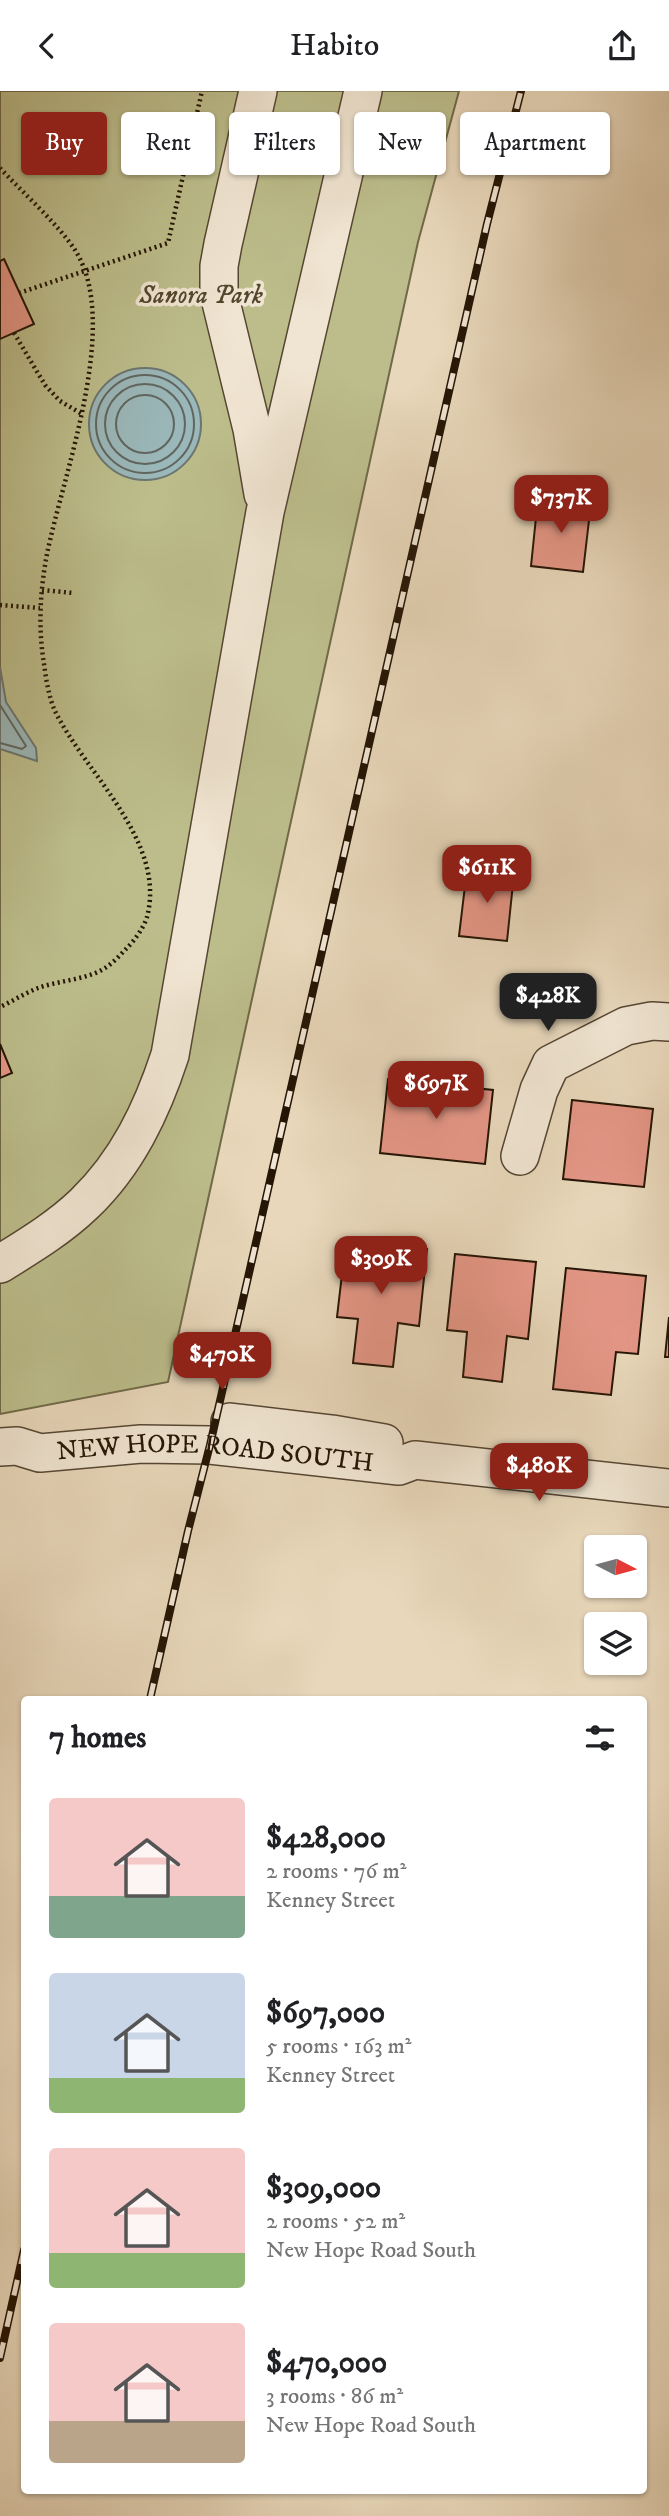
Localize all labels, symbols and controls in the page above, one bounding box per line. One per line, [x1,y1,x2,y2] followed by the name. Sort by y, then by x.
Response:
[290,26,379,66] text: Habito
[28,27,66,65] icon: back
[603,27,641,65] icon: share
[21,112,107,175] chip: Buy
[121,112,215,175] chip: Rent
[229,112,340,175] chip: Filters
[354,112,446,175] chip: New
[460,112,610,175] chip: Apartment
[138,279,263,312] park label: Sanora Park
[512,475,610,535] pin: $737K
[530,483,592,512] text: $737K
[438,845,536,905] pin: $611K
[458,853,516,882] text: $611K
[499,974,597,1033] pin: $428K
[516,981,580,1010] text: $428K
[387,1061,485,1121] pin: $697K
[404,1069,468,1098] text: $697K
[332,1237,430,1296] pin: $309K
[350,1244,412,1273] text: $309K
[173,1333,271,1392] pin: $470K
[189,1340,255,1369] text: $470K
[55,1427,376,1480] street label: NEW HOPE ROAD SOUTH
[490,1443,588,1503] pin: $480K
[506,1451,572,1480] text: $480K
[584,1535,648,1598] north arrow
[584,1535,647,1675] map controls
[584,1612,647,1675] button: layers
[581,1719,619,1757] icon: filters
[49,1720,146,1757] text: 7 homes
[266,1820,386,1857] text: $428,000
[105,1826,189,1910] icon: home
[266,1857,406,1886] text: 2 rooms · 76 m²
[266,1886,395,1915] text: Kenney Street
[266,1995,385,2032] text: $697,000
[105,2001,189,2085] icon: home
[266,2032,412,2061] text: 5 rooms · 163 m²
[266,2061,395,2090] text: Kenney Street
[266,2170,381,2207] text: $309,000
[105,2176,189,2260] icon: home
[266,2207,405,2236] text: 2 rooms · 52 m²
[266,2236,476,2265] text: New Hope Road South
[266,2345,387,2382] text: $470,000
[105,2351,189,2435] icon: home
[266,2382,403,2411] text: 3 rooms · 86 m²
[266,2411,476,2440] text: New Hope Road South

